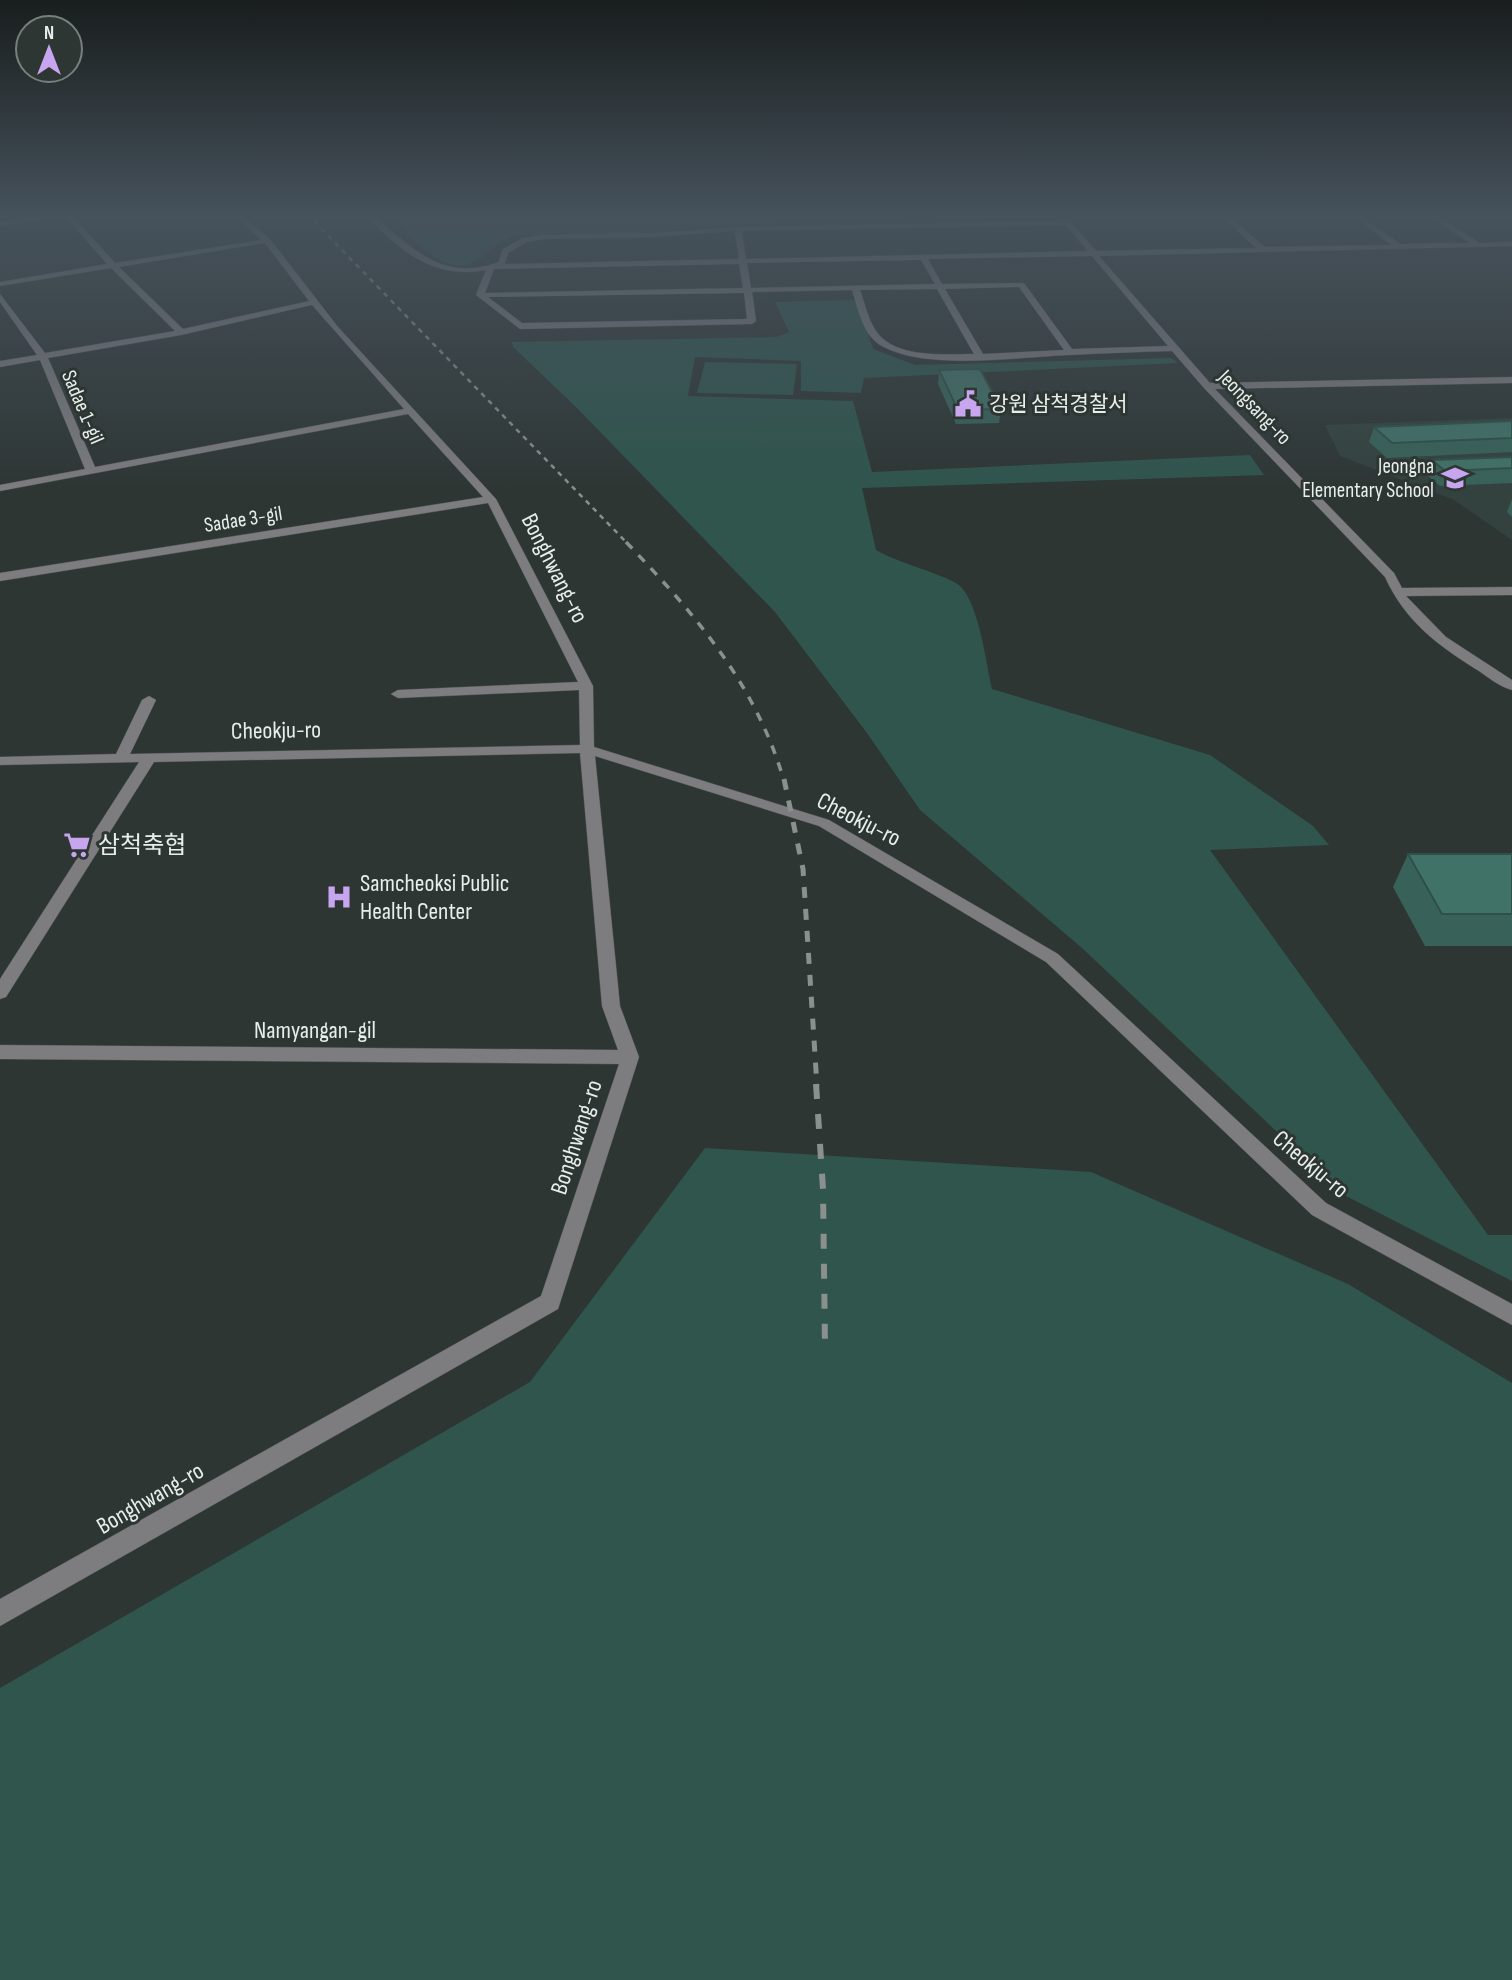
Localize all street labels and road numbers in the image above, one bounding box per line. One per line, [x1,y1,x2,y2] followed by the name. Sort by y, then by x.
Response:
[1212,364,1296,450] street label: Jeongsang-ro
[56,367,109,448] street label: Sadae 1-gil
[202,501,284,538] street label: Sadae 3-gil
[515,509,594,628] street label: Bonghwang-ro
[231,715,321,746] street label: Cheokju-ro
[812,786,906,853] street label: Cheokju-ro
[254,1016,376,1045] street label: Namyangan-gil
[544,1076,609,1198] street label: Bonghwang-ro
[1267,1124,1355,1205] street label: Cheokju-ro
[92,1456,209,1541] street label: Bonghwang-ro

